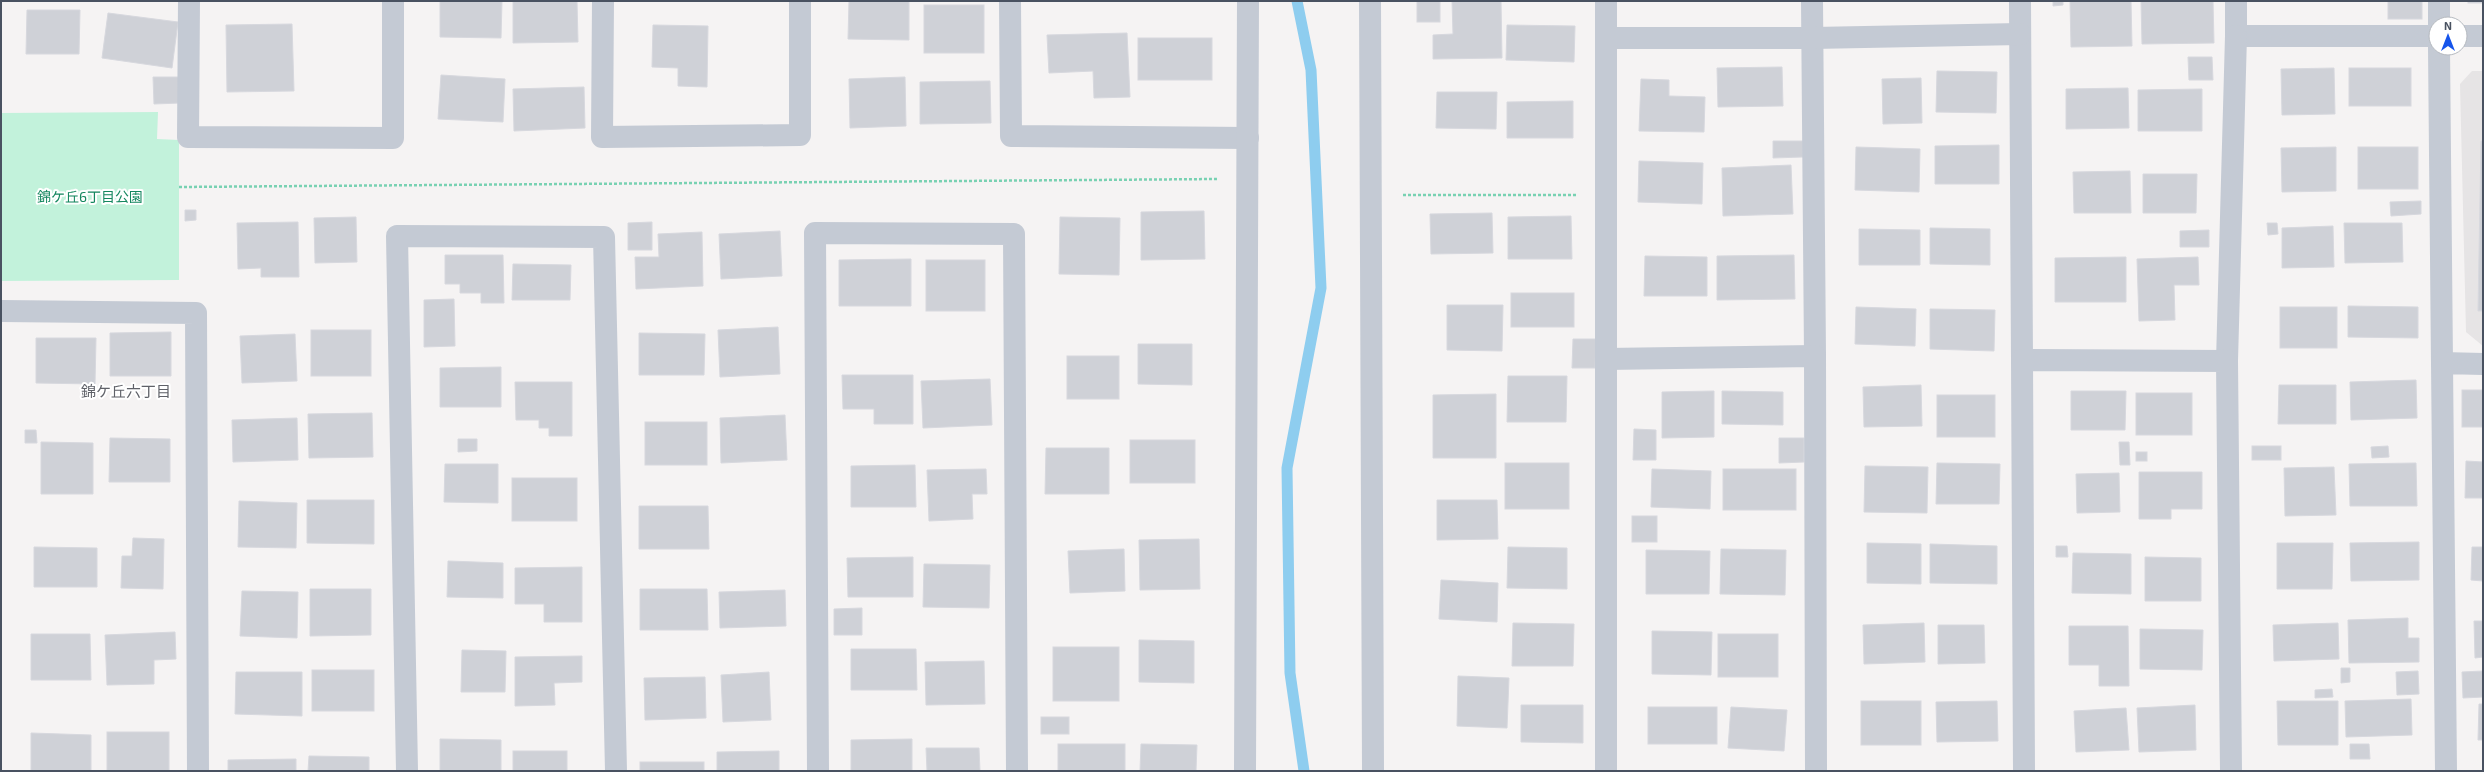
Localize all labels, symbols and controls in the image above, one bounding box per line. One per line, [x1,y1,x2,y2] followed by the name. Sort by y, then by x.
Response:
[2428,16,2468,56] north arrow
[2444,19,2452,32] text: N
[37,188,143,205] park label: 錦ケ丘6丁目公園
[81,382,171,400] district label: 錦ケ丘六丁目

